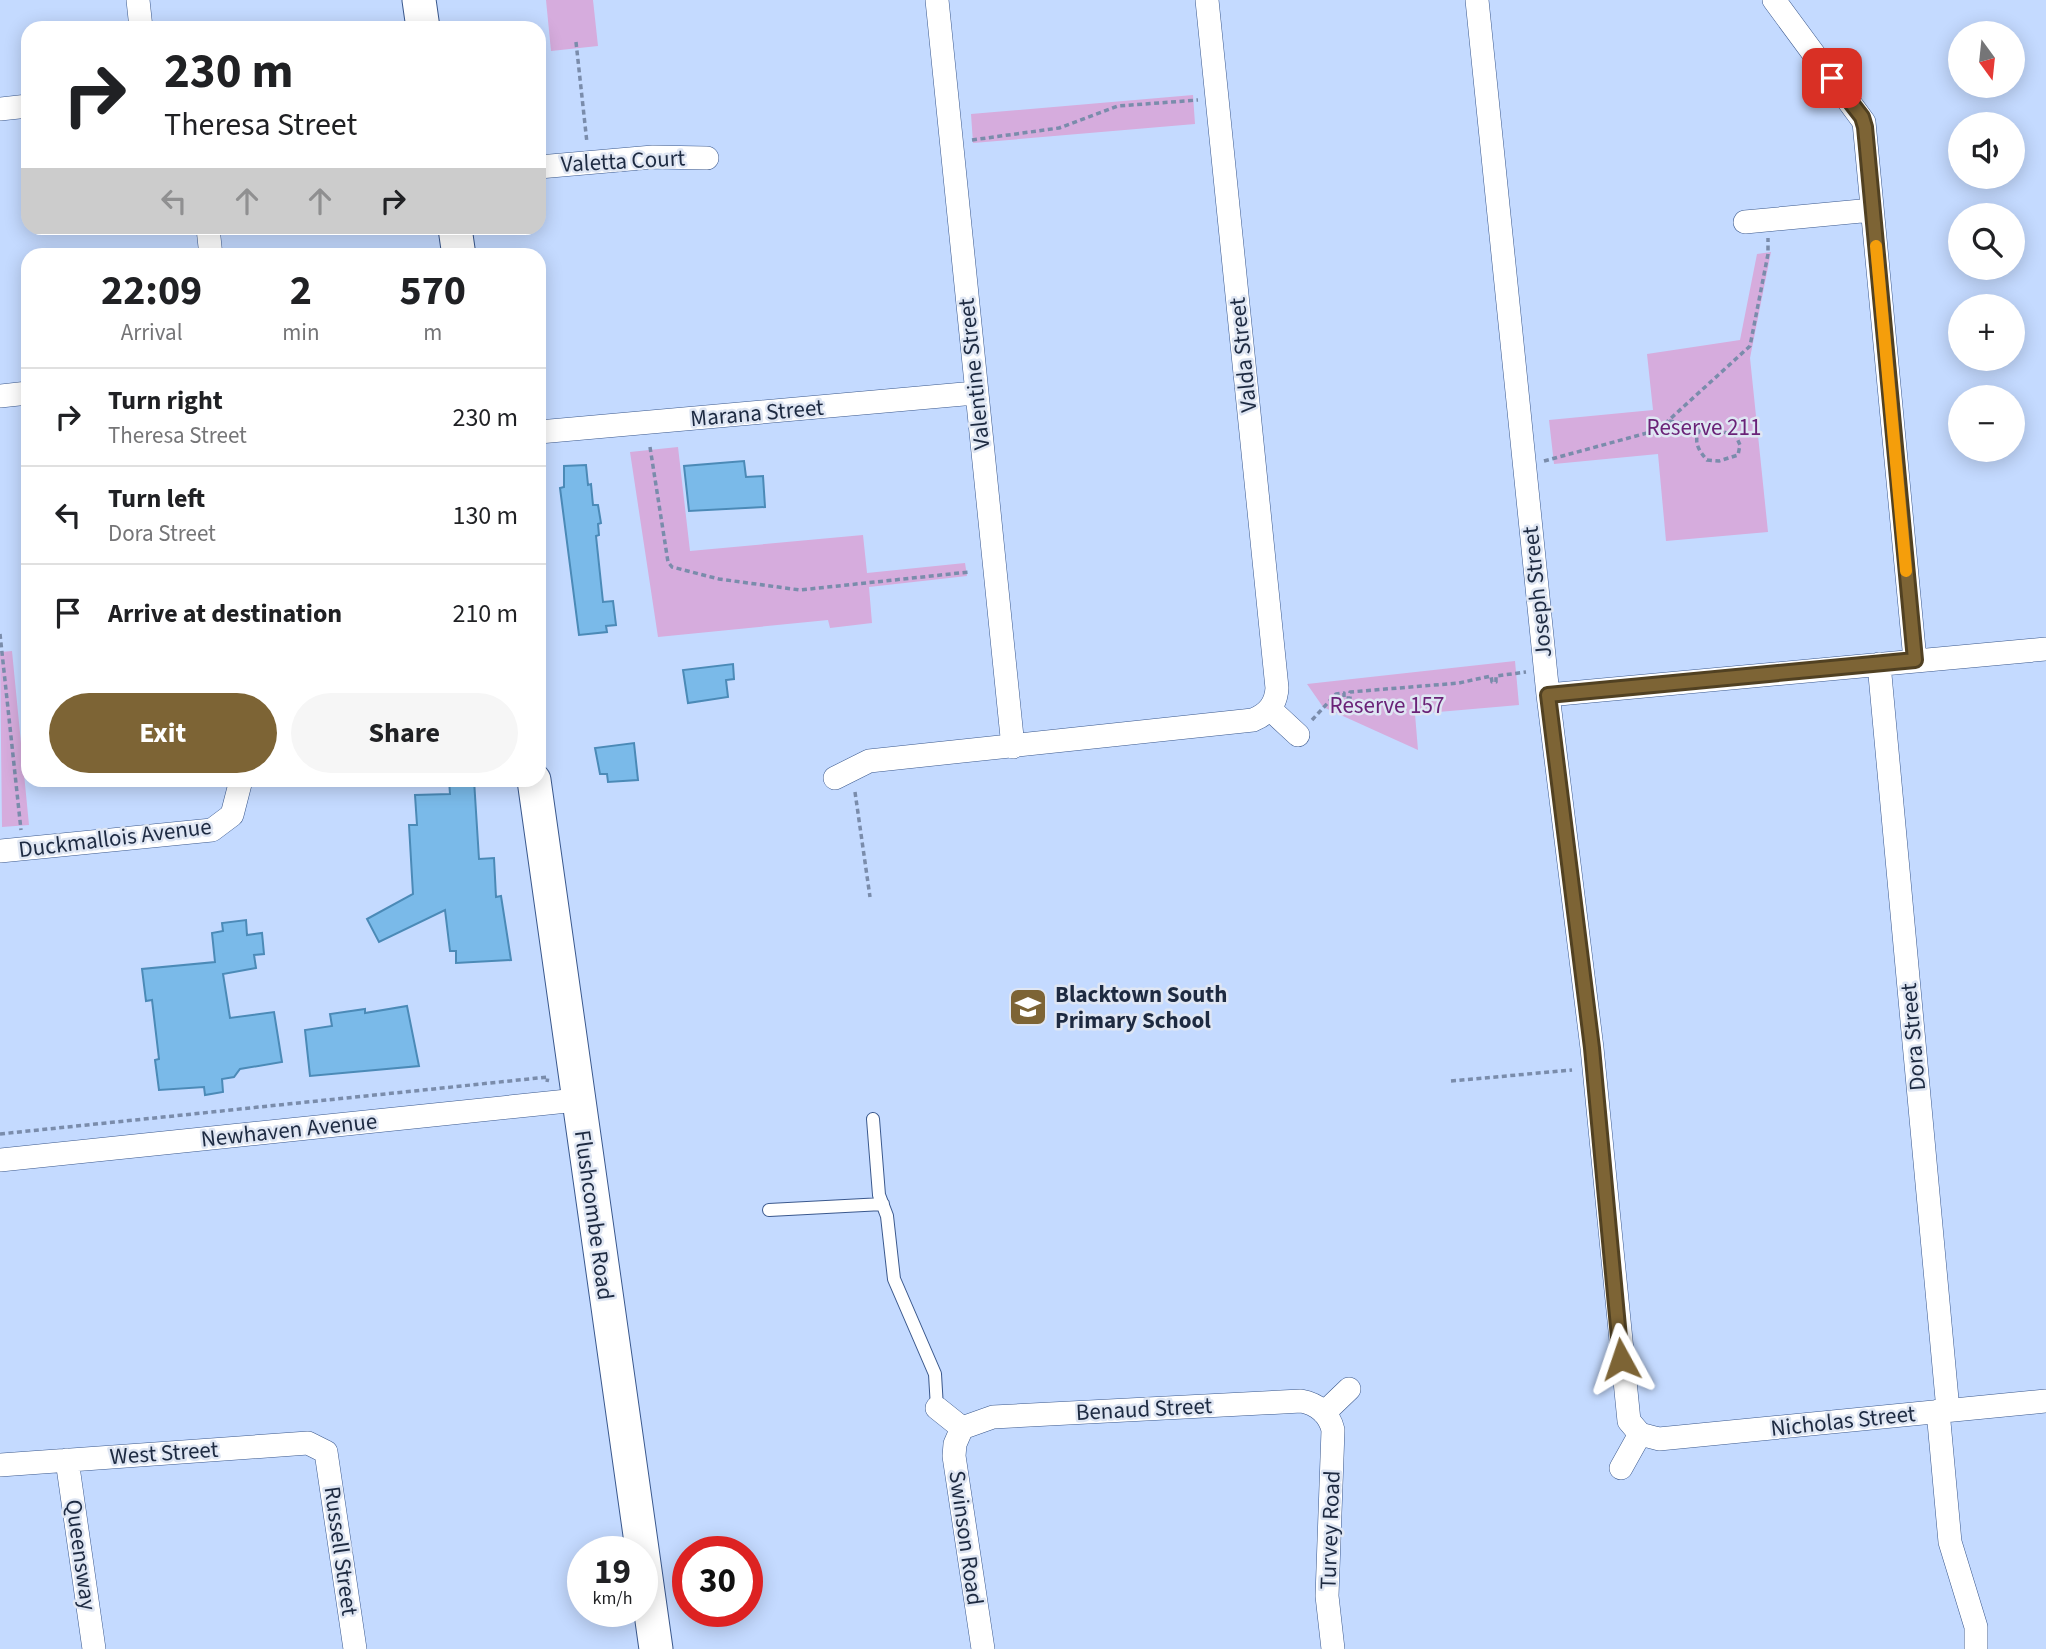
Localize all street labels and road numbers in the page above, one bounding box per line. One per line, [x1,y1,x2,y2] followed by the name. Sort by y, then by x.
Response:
[560,141,686,181] street label: Valetta Court
[950,296,998,452] street label: Valentine Street
[1221,296,1265,414] street label: Valda Street
[689,391,825,435] street label: Marana Street
[1514,524,1560,659] street label: Joseph Street
[17,810,213,866] street label: Duckmallois Avenue
[1892,982,1934,1092] street label: Dora Street
[199,1104,379,1156] street label: Newhaven Avenue
[566,1128,622,1302] street label: Flushcombe Road
[1075,1389,1213,1429] street label: Benaud Street
[1769,1397,1917,1445] street label: Nicholas Street
[109,1433,220,1473] street label: West Street
[940,1469,992,1607] street label: Swinson Road
[1311,1470,1349,1590] street label: Turvey Road
[316,1484,366,1618] street label: Russell Street
[57,1498,105,1613] street label: Queensway

